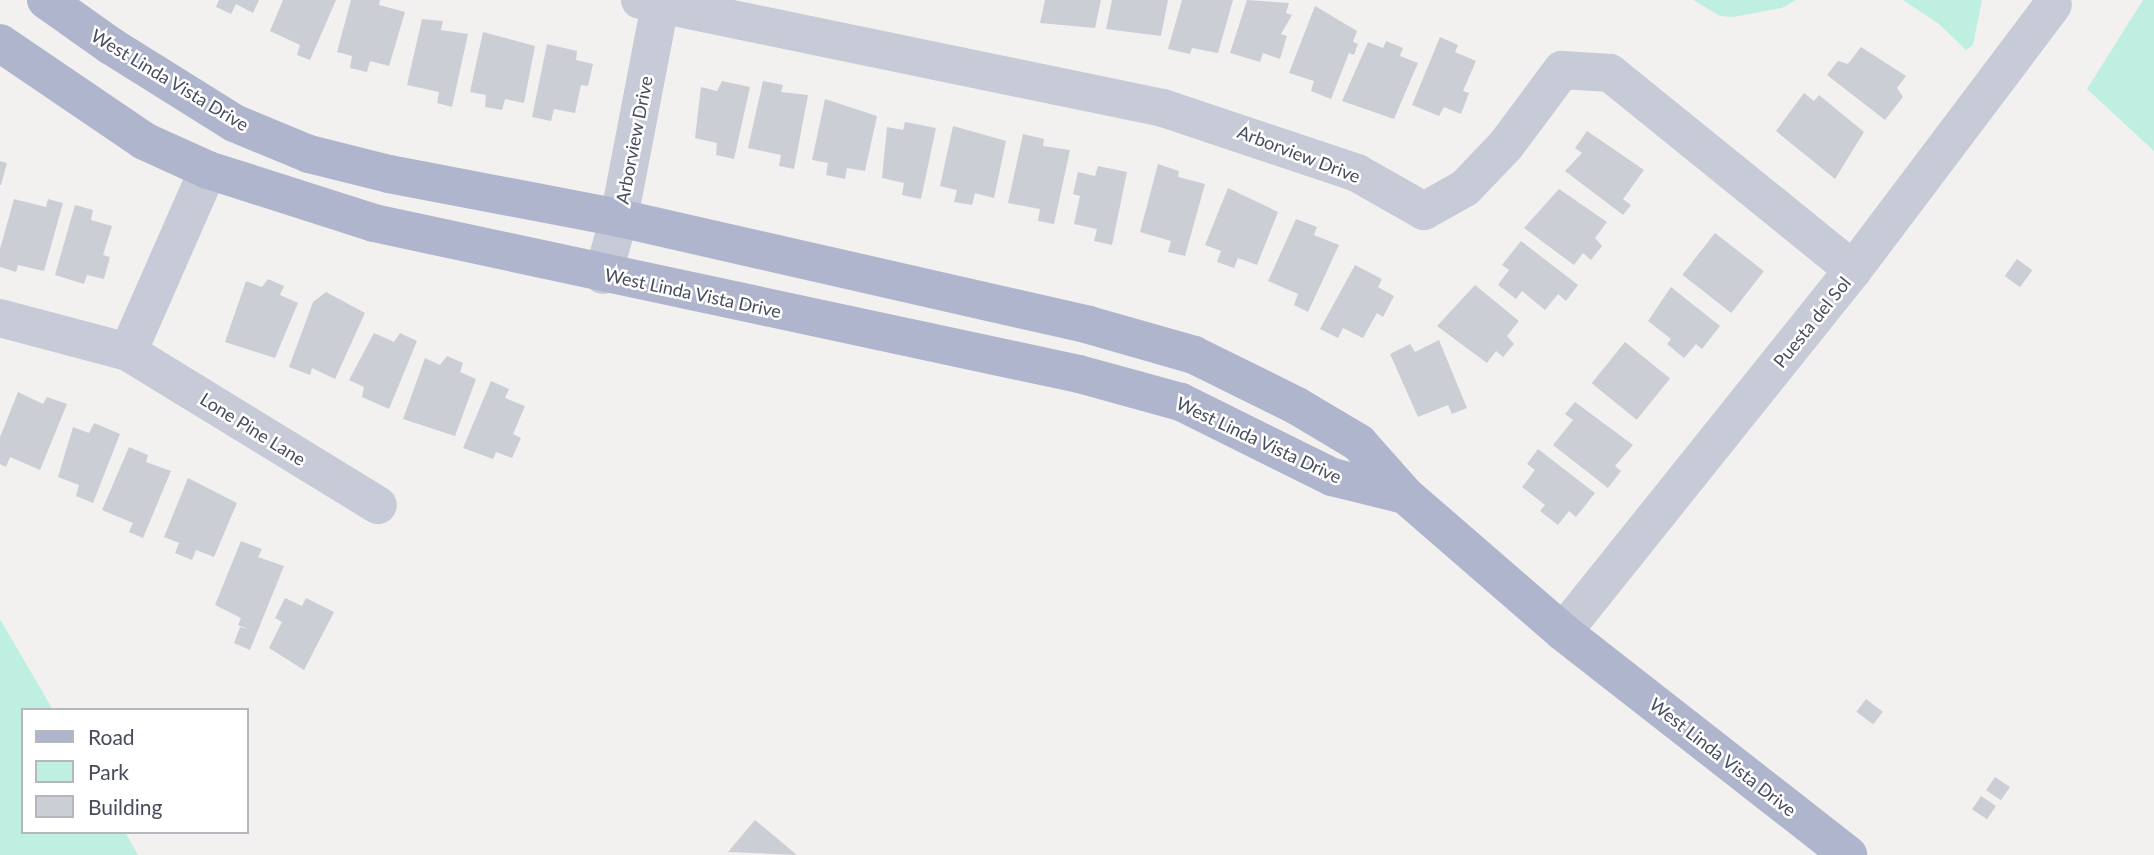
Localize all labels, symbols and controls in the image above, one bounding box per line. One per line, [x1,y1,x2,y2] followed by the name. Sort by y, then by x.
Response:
[87,24,253,136] street label: West Linda Vista Drive
[611,74,657,206] street label: Arborview Drive
[1234,121,1364,187] street label: Arborview Drive
[603,264,783,322] street label: West Linda Vista Drive
[1769,272,1855,372] street label: Puesta del Sol
[196,388,310,470] street label: Lone Pine Lane
[1173,392,1345,488] street label: West Linda Vista Drive
[1645,693,1801,821] street label: West Linda Vista Drive
[21,708,248,834] legend
[88,724,135,749] text: Road
[88,759,129,784] text: Park
[88,794,163,819] text: Building

